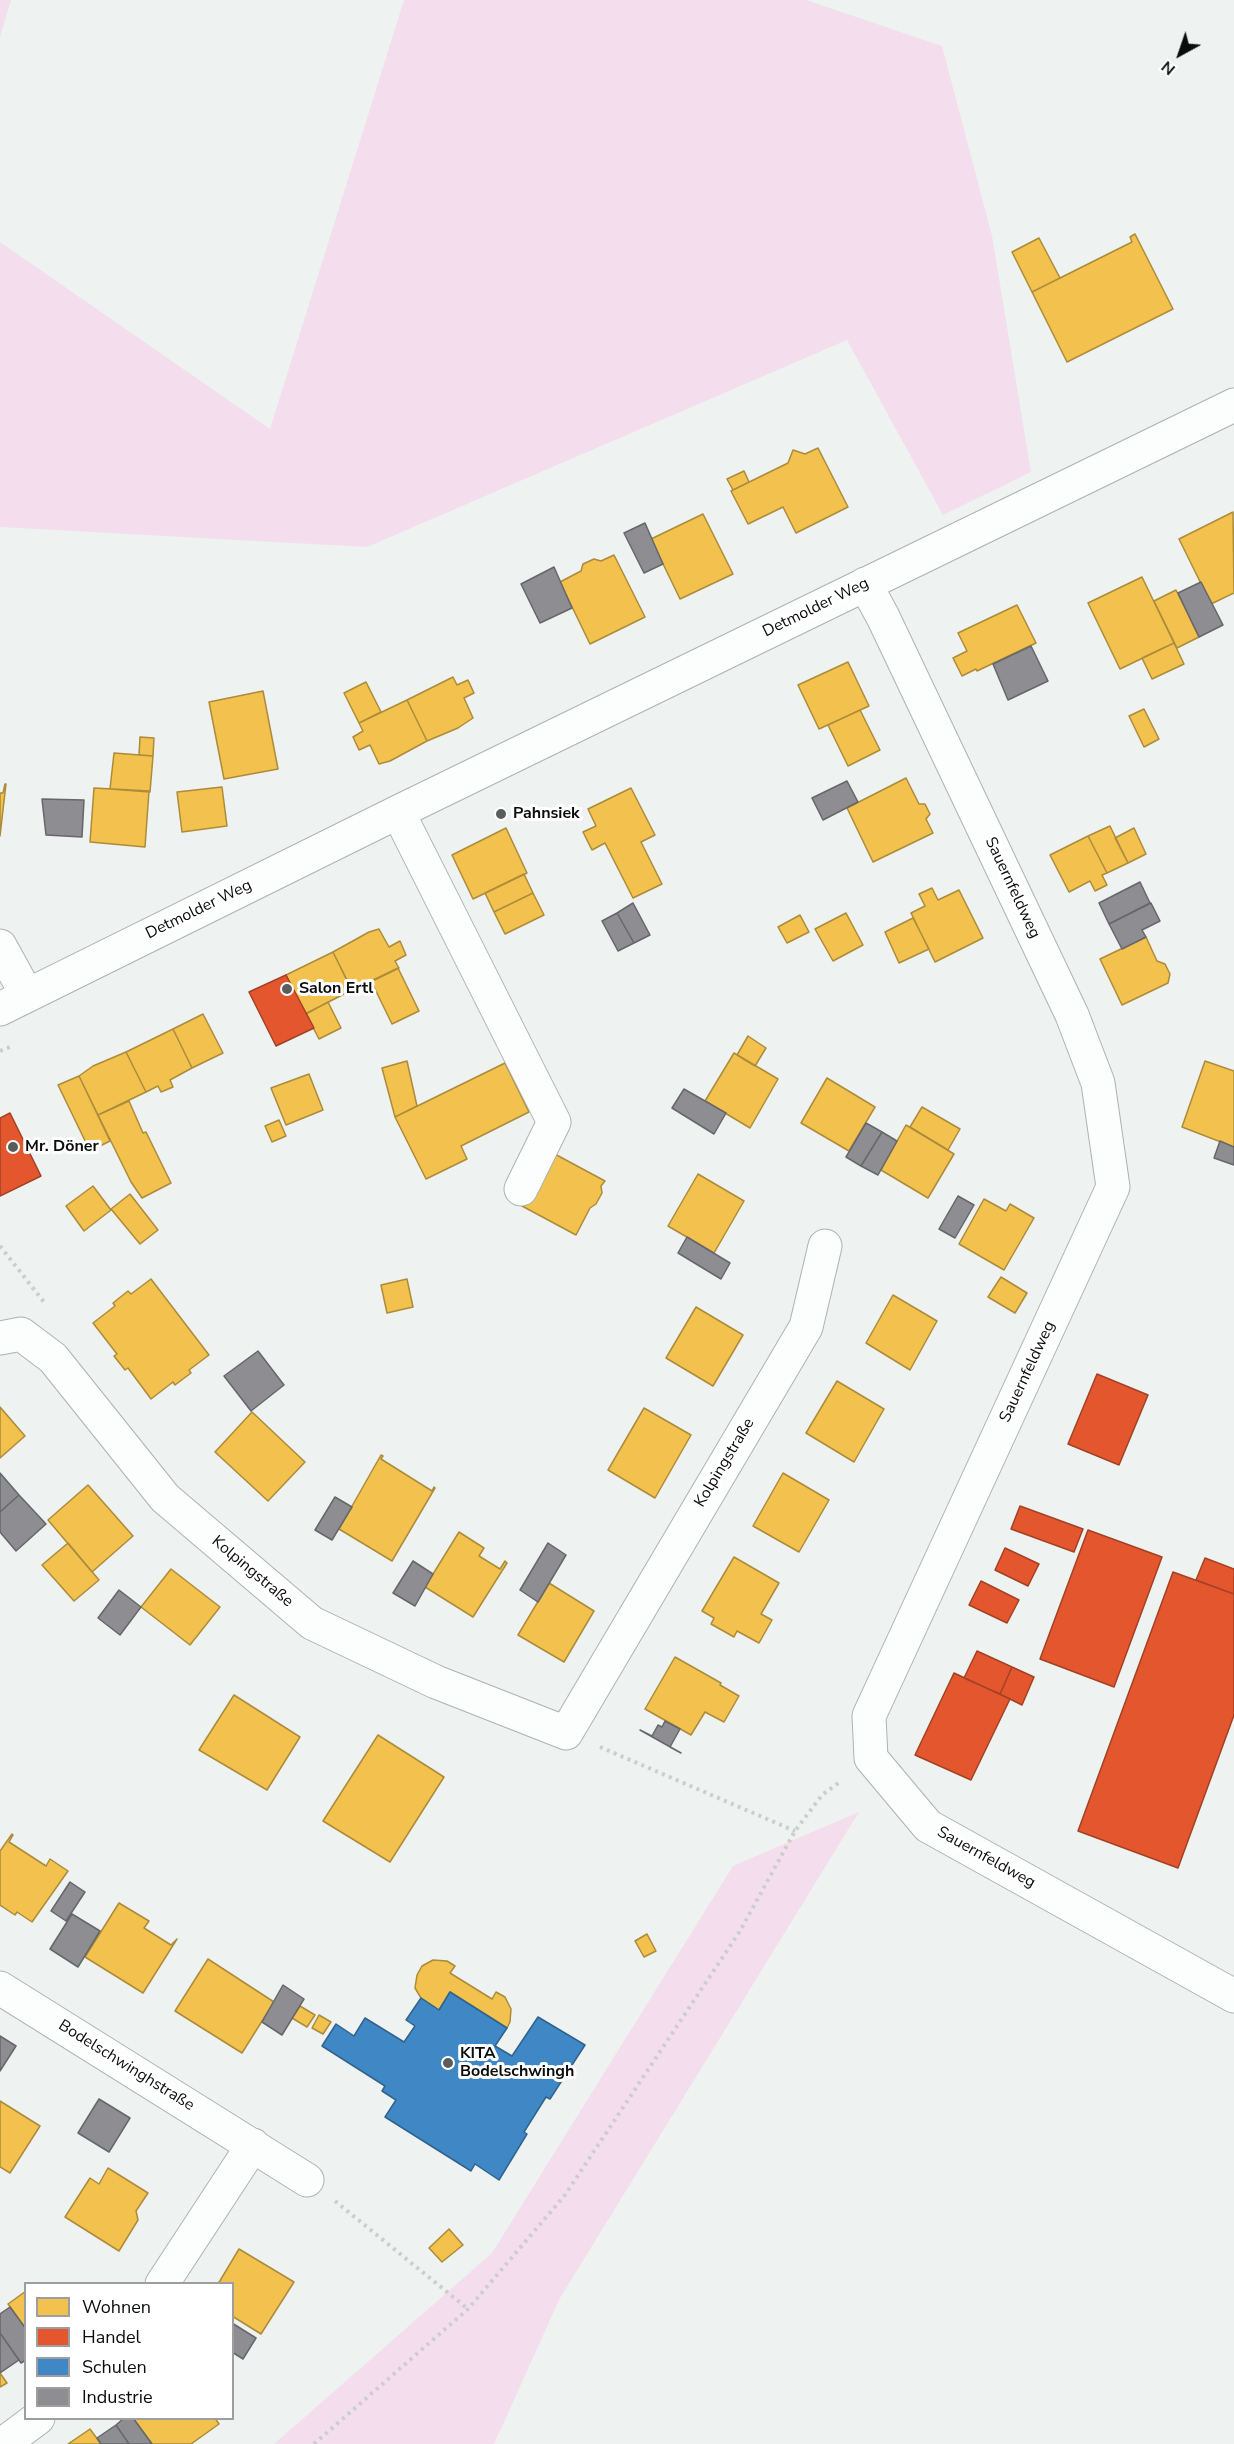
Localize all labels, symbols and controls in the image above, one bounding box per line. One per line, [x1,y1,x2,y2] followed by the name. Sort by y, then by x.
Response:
[1150,24,1210,84] north arrow
[1157,56,1180,80] text: N
[760,574,872,642] street label: Detmolder Weg
[513,804,580,824] place label: Pahnsiek
[494,807,508,821] marker: Pahnsiek
[980,834,1044,942] street label: Sauernfeldweg
[143,876,255,944] street label: Detmolder Weg
[299,979,373,999] place label: Salon Ertl
[280,982,294,996] marker: Salon Ertl
[25,1137,99,1157] place label: Mr. Döner
[6,1140,20,1154] marker: Mr. Döner
[996,1318,1060,1426] street label: Sauernfeldweg
[691,1415,759,1511] street label: Kolpingstraße
[207,1532,297,1612] street label: Kolpingstraße
[933,1823,1039,1893] street label: Sauernfeldweg
[54,2016,198,2116] street label: Bodelschwinghstraße
[460,2044,574,2082] place label: KITA Bodelschwingh
[441,2056,455,2070] marker: KITA Bodelschwingh
[24,2282,234,2420] legend
[82,2295,151,2319] text: Wohnen
[82,2325,141,2349] text: Handel
[82,2355,147,2379] text: Schulen
[82,2385,153,2409] text: Industrie

